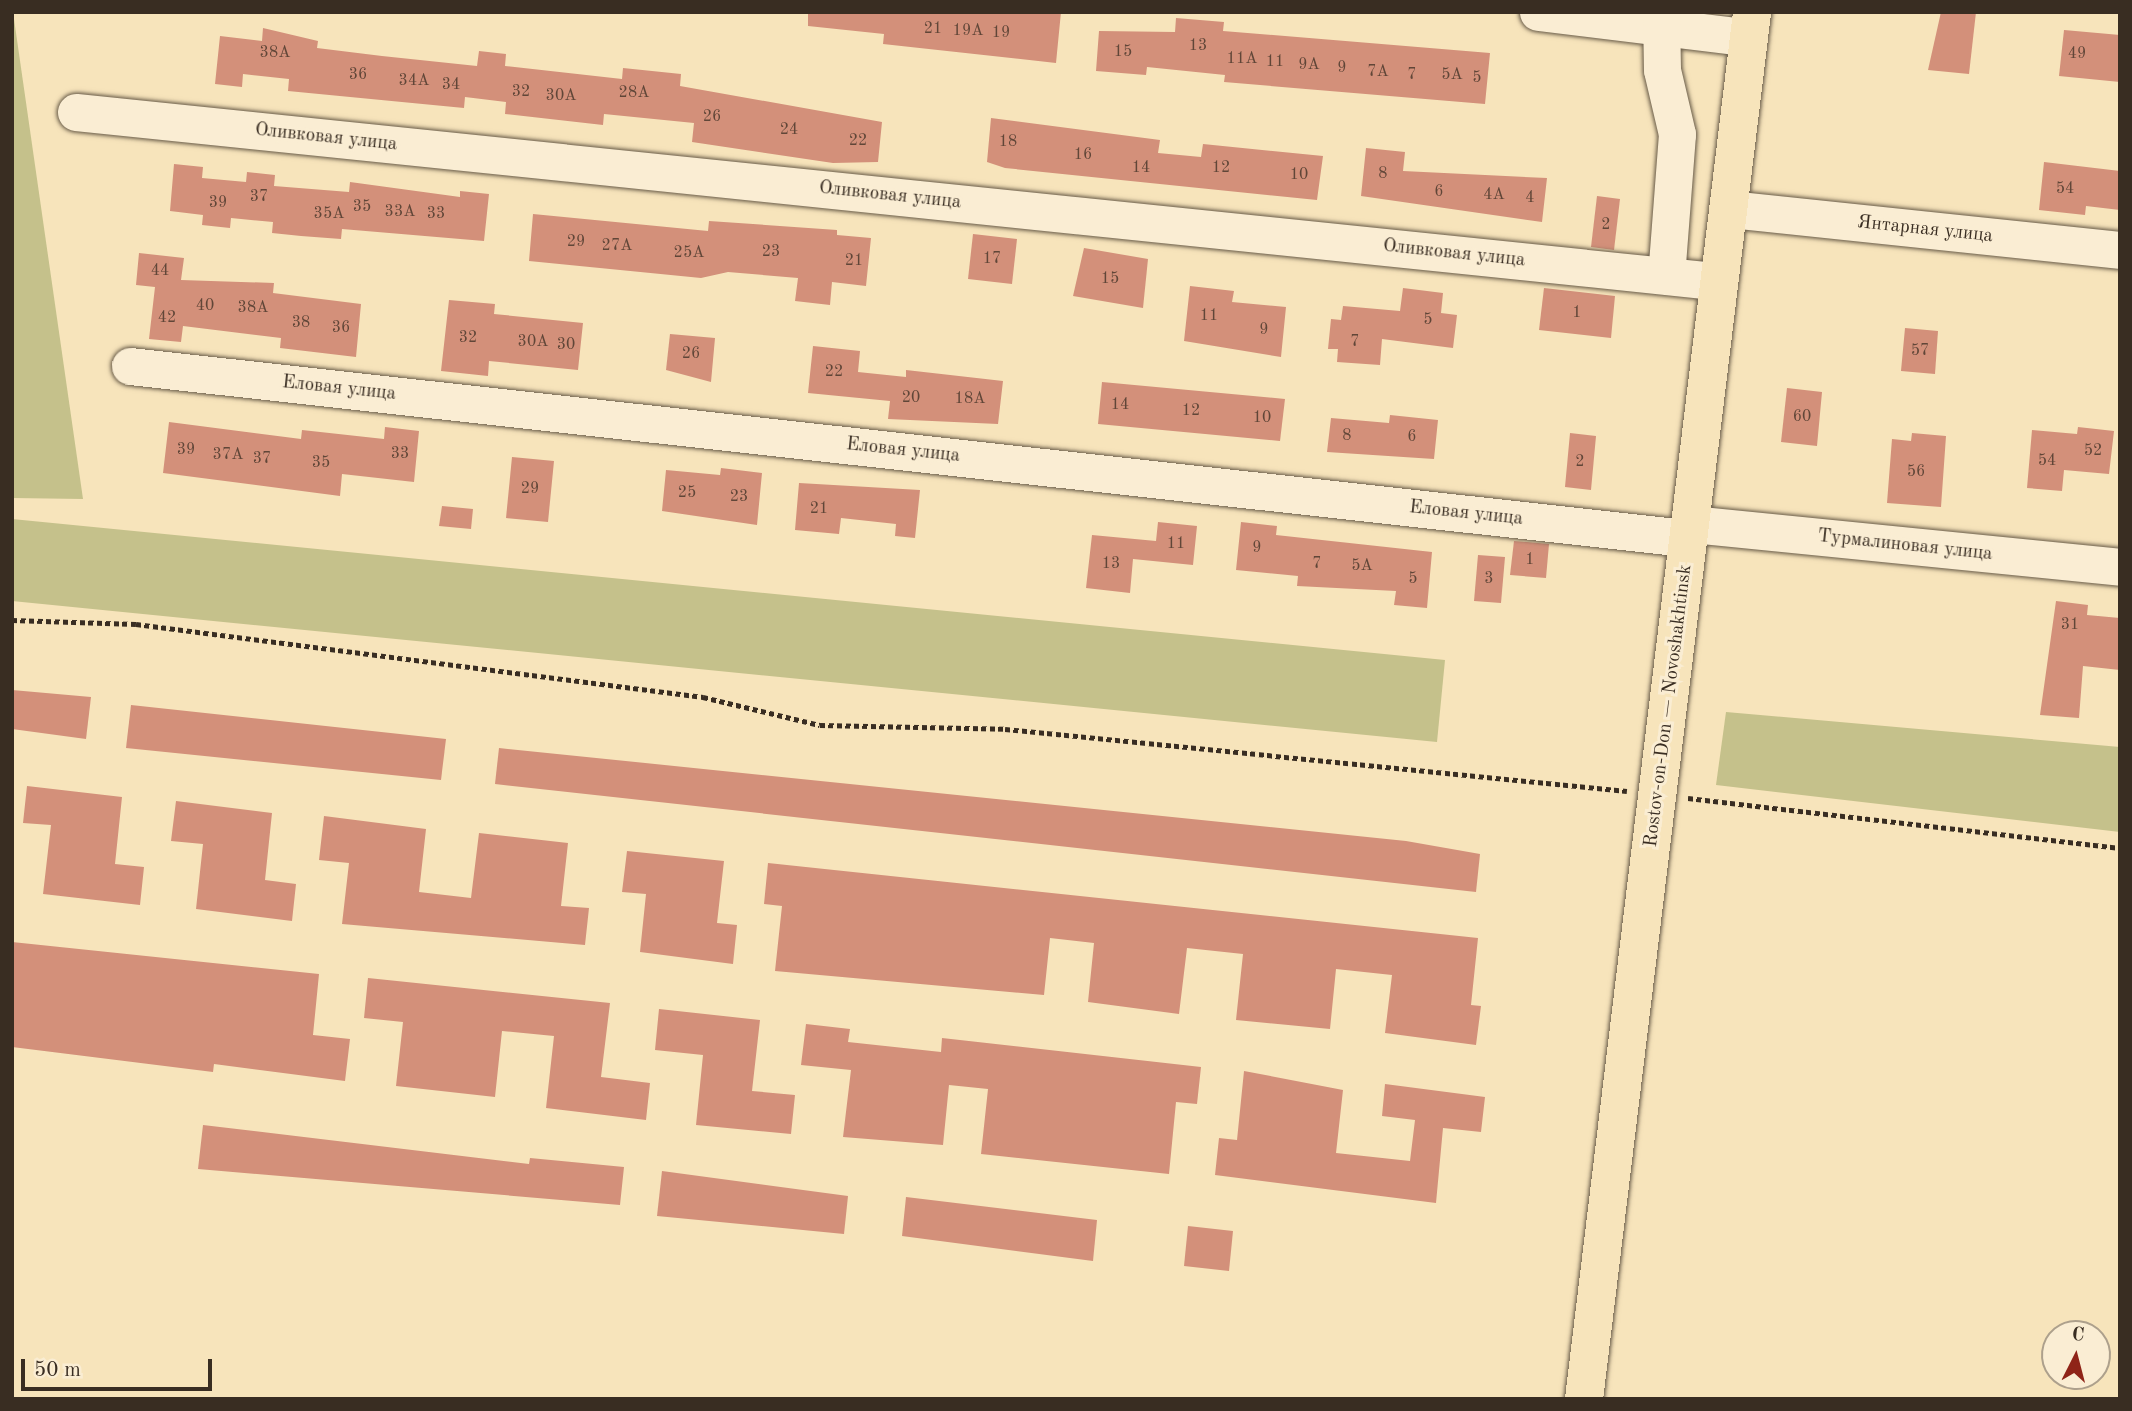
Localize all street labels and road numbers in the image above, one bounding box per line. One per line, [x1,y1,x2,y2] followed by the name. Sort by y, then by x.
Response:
[254,119,398,157] street label: Оливковая улица
[818,177,962,215] street label: Оливковая улица
[1856,212,1994,248] street label: Янтарная улица
[1382,235,1526,273] street label: Оливковая улица
[281,372,397,406] street label: Еловая улица
[845,434,961,468] street label: Еловая улица
[1408,497,1524,531] street label: Еловая улица
[1816,525,1994,567] street label: Турмалиновая улица
[1640,563,1698,849] street label: Rostov-on-Don — Novoshakhtinsk

